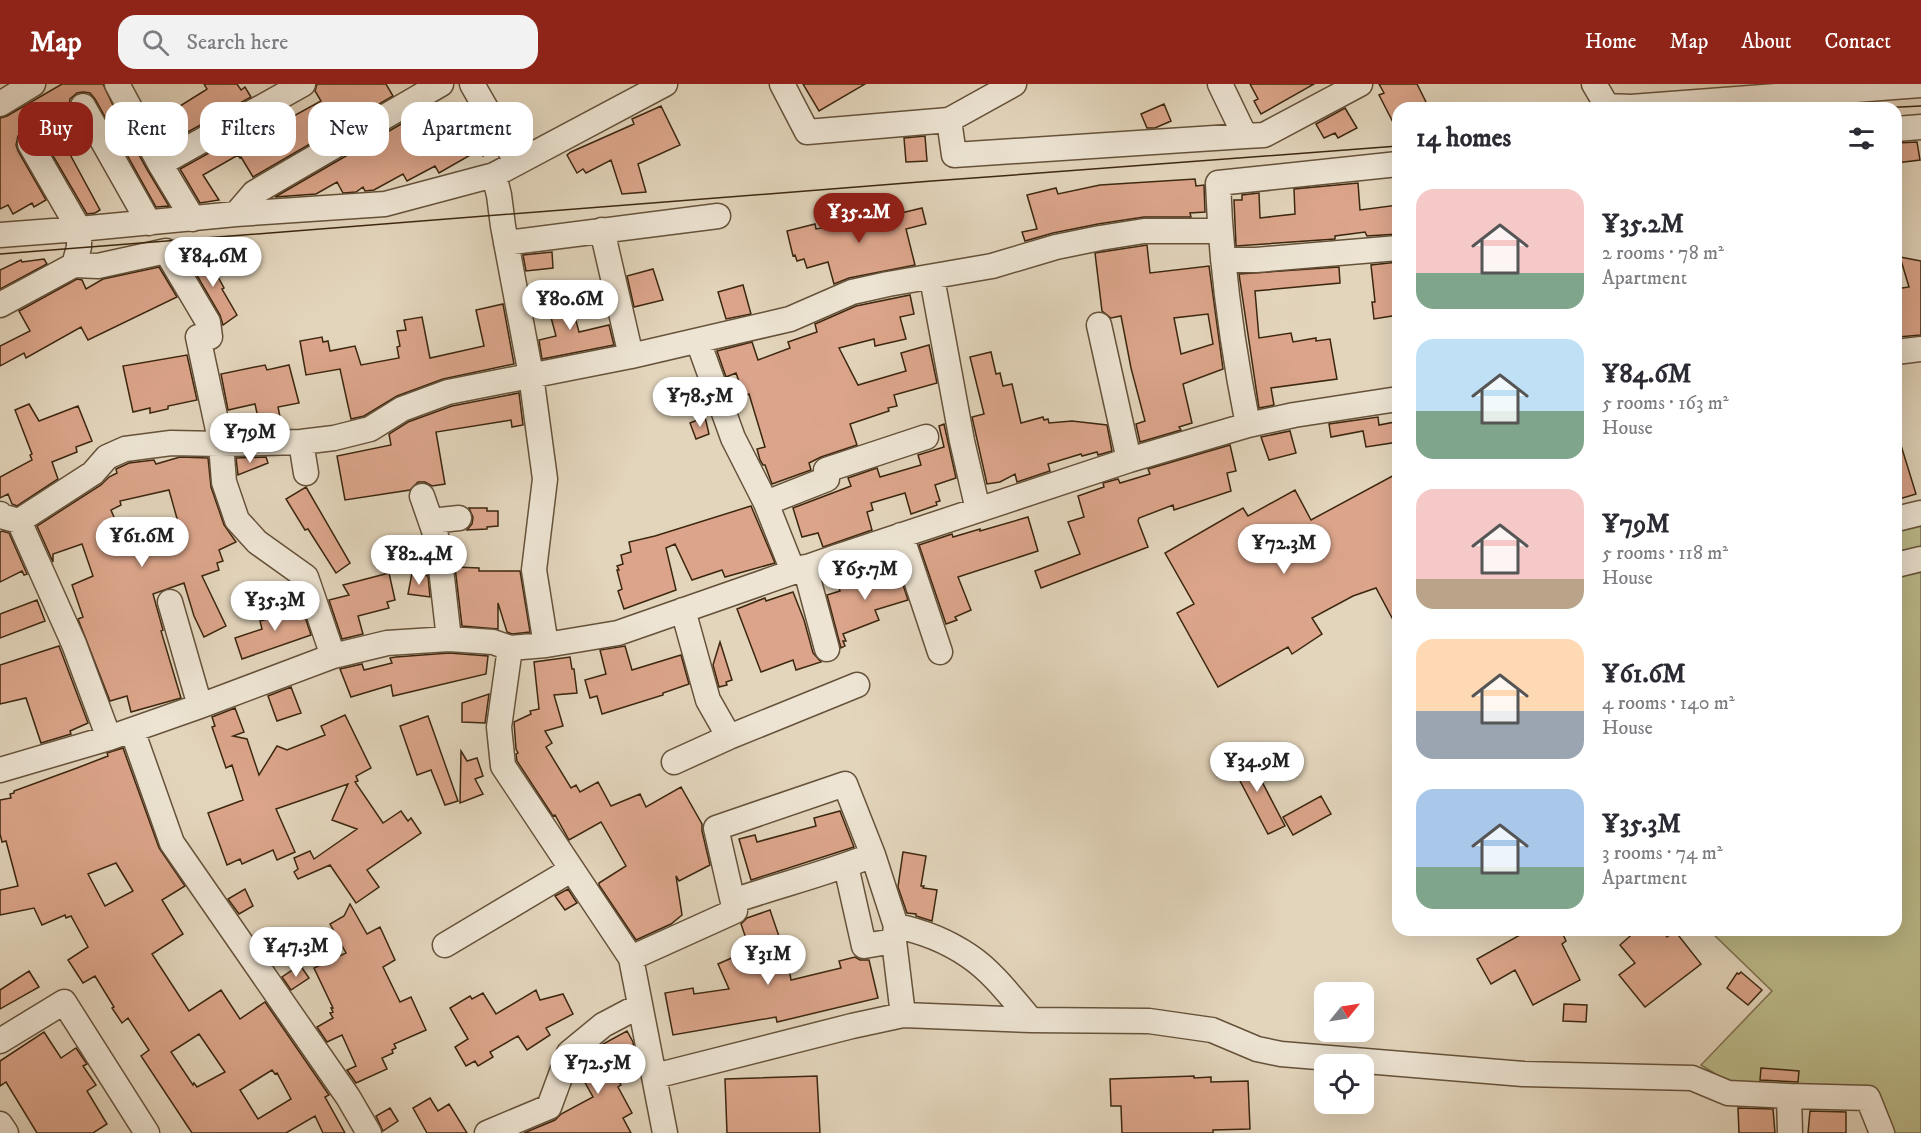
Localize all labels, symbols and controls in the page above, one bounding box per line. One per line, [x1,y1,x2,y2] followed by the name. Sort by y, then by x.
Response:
[118,15,538,69] search box
[30,25,82,60] text: Map
[139,26,172,59] icon: search
[187,29,288,56] text: Search here
[1585,29,1637,55] text: Home
[1670,29,1708,55] text: Map
[1741,29,1792,55] text: About
[1825,29,1891,55] text: Contact
[18,102,93,156] chip: Buy
[105,102,188,156] chip: Rent
[200,102,296,156] chip: Filters
[308,102,389,156] chip: New
[401,102,533,156] chip: Apartment
[1416,122,1511,155] text: 14 homes
[1845,122,1878,155] icon: filters
[810,193,908,244] pin: ¥35.2M
[827,200,891,225] text: ¥35.2M
[1602,208,1684,241] text: ¥35.2M
[1464,213,1536,285] icon: home
[164,237,262,288] pin: ¥84.6M
[1602,241,1724,266] text: 2 rooms · 78 m²
[179,244,247,269] text: ¥84.6M
[1602,266,1687,291] text: Apartment
[521,280,619,331] pin: ¥80.6M
[536,287,604,312] text: ¥80.6M
[1602,358,1692,391] text: ¥84.6M
[1464,363,1536,435] icon: home
[651,377,749,428] pin: ¥78.5M
[667,384,733,409] text: ¥78.5M
[1602,391,1729,416] text: 5 rooms · 163 m²
[214,413,286,464] pin: ¥79M
[1602,416,1653,441] text: House
[224,420,276,445] text: ¥79M
[1602,508,1670,541] text: ¥79M
[1464,513,1536,585] icon: home
[93,517,191,568] pin: ¥61.6M
[110,524,174,549] text: ¥61.6M
[1235,524,1333,575] pin: ¥72.3M
[1252,531,1316,556] text: ¥72.3M
[370,535,468,586] pin: ¥82.4M
[1602,541,1728,566] text: 5 rooms · 118 m²
[385,542,453,567] text: ¥82.4M
[816,550,914,601] pin: ¥65.7M
[832,557,898,582] text: ¥65.7M
[1602,566,1653,591] text: House
[226,581,324,632] pin: ¥35.3M
[245,588,305,613] text: ¥35.3M
[1602,658,1686,691] text: ¥61.6M
[1464,663,1536,735] icon: home
[1602,691,1735,716] text: 4 rooms · 140 m²
[1602,716,1653,741] text: House
[1208,742,1306,793] pin: ¥34.9M
[1224,749,1290,774] text: ¥34.9M
[1602,808,1681,841] text: ¥35.3M
[1464,813,1536,885] icon: home
[1602,841,1723,866] text: 3 rooms · 74 m²
[1602,866,1687,891] text: Apartment
[247,927,345,978] pin: ¥47.3M
[263,934,329,959] text: ¥47.3M
[732,935,804,986] pin: ¥31M
[745,942,791,967] text: ¥31M
[1314,982,1374,1042] north arrow
[1314,982,1374,1114] map controls
[549,1044,647,1095] pin: ¥72.5M
[565,1051,631,1076] text: ¥72.5M
[1314,1054,1374,1114] button: locate

